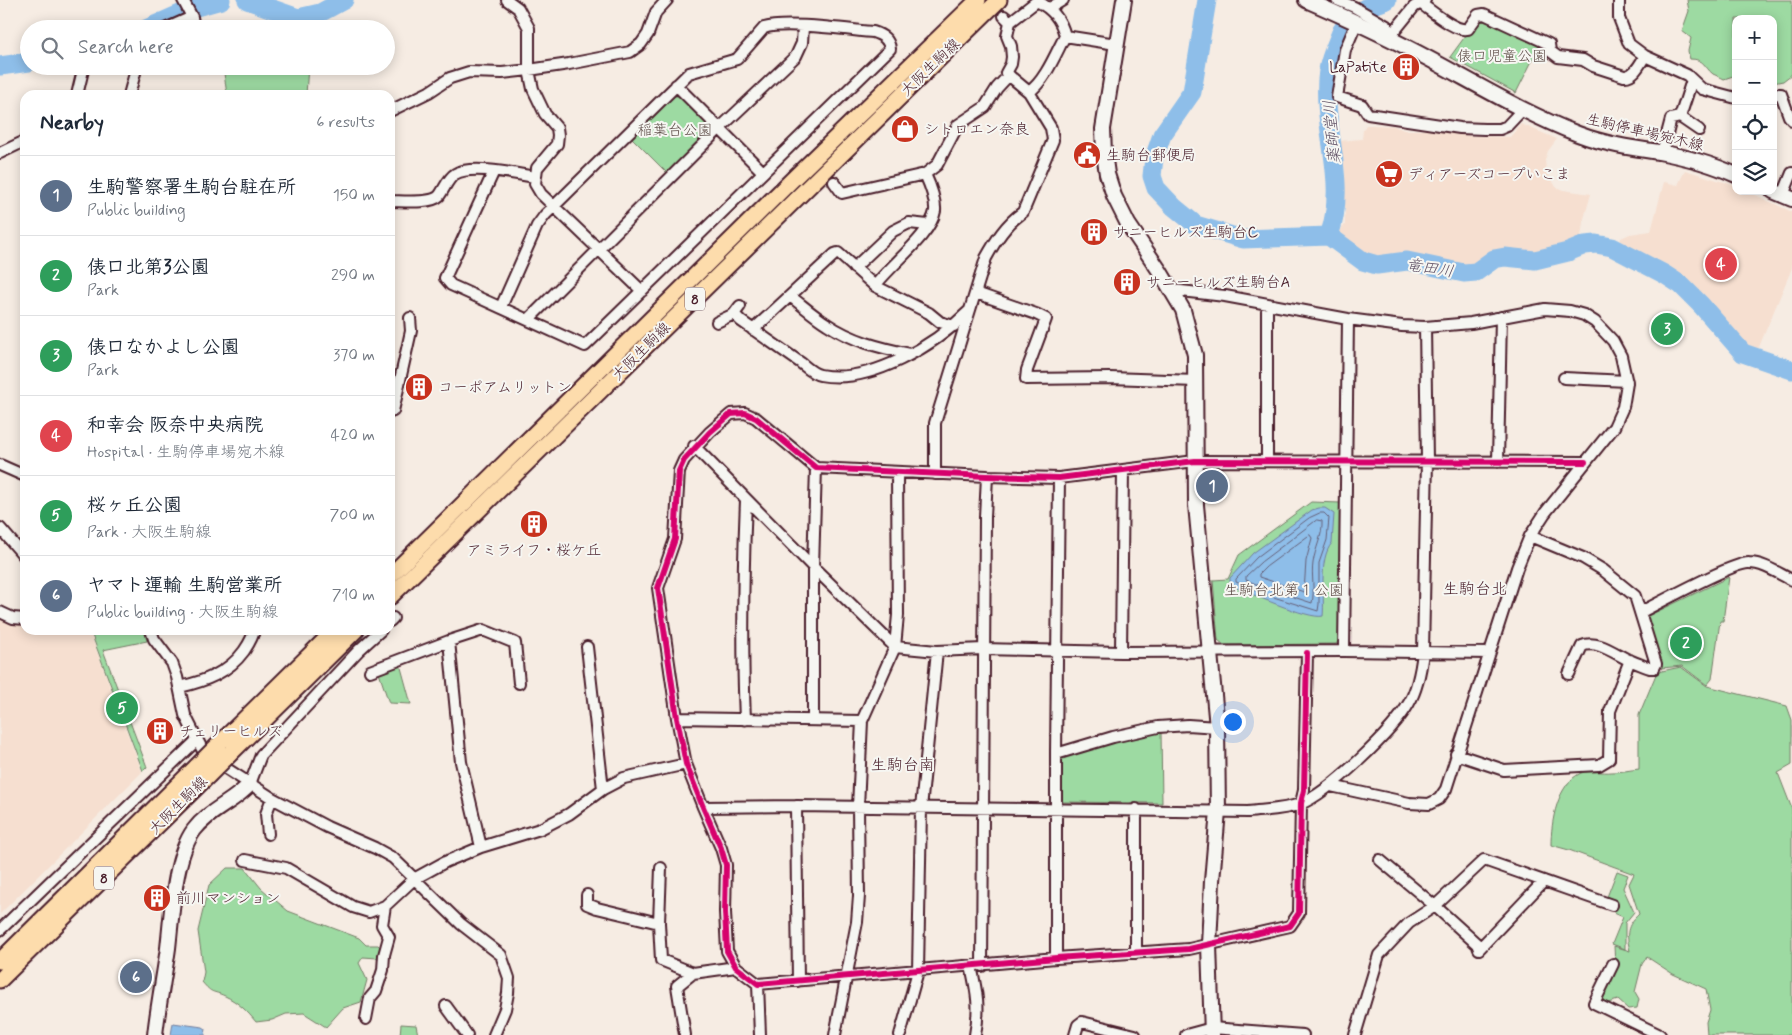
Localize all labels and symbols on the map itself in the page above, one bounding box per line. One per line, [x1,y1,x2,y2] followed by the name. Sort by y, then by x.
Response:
[897,34,965,101] street label: 大阪生駒線
[1457,47,1547,67] park label: 俵口児童公園
[1391,52,1421,82] building icon: LaPatite
[1329,58,1387,78] place label: LaPatite
[1319,99,1346,165] water label: 薬師堂川
[1584,110,1705,156] street label: 生駒停車場宛木線
[890,114,920,144] shop icon: シトロエン奈良
[924,120,1029,140] place label: シトロエン奈良
[637,121,713,141] park label: 稲葉台公園
[1072,140,1102,170] public building icon: 生駒台郵便局
[1106,146,1196,166] place label: 生駒台郵便局
[1374,159,1404,189] supermarket icon: ディアーズコープいこま
[1408,165,1571,185] place label: ディアーズコープいこま
[1079,217,1109,247] building icon: サニーヒルズ生駒台C
[1113,223,1258,243] place label: サニーヒルズ生駒台C
[1705,245,1737,283] pin: 4
[1404,254,1455,283] water label: 竜田川
[1112,267,1142,297] building icon: サニーヒルズ生駒台A
[1146,273,1290,293] place label: サニーヒルズ生駒台A
[685,288,705,310] road number: 8
[1651,310,1683,348] pin: 3
[608,318,675,385] street label: 大阪生駒線
[404,372,434,402] building icon: コーポアムリットン
[438,378,572,398] place label: コーポアムリットン
[1196,467,1228,505] pin: 1
[519,509,549,539] building icon: アミライフ・桜ケ丘
[467,541,601,561] place label: アミライフ・桜ケ丘
[1443,579,1507,600] district label: 生駒台北
[1224,581,1344,601] park label: 生駒台北第１公園
[1670,624,1702,662] pin: 2
[106,689,138,727] pin: 5
[1220,709,1246,735] your location
[145,716,175,746] building icon: チェリーヒルズ
[179,722,282,742] place label: チェリーヒルズ
[871,755,935,776] district label: 生駒台南
[145,772,212,839] street label: 大阪生駒線
[94,866,114,890] road number: 8
[142,883,172,913] building icon: 前川マンション
[176,889,280,909] place label: 前川マンション
[120,958,152,996] pin: 6

